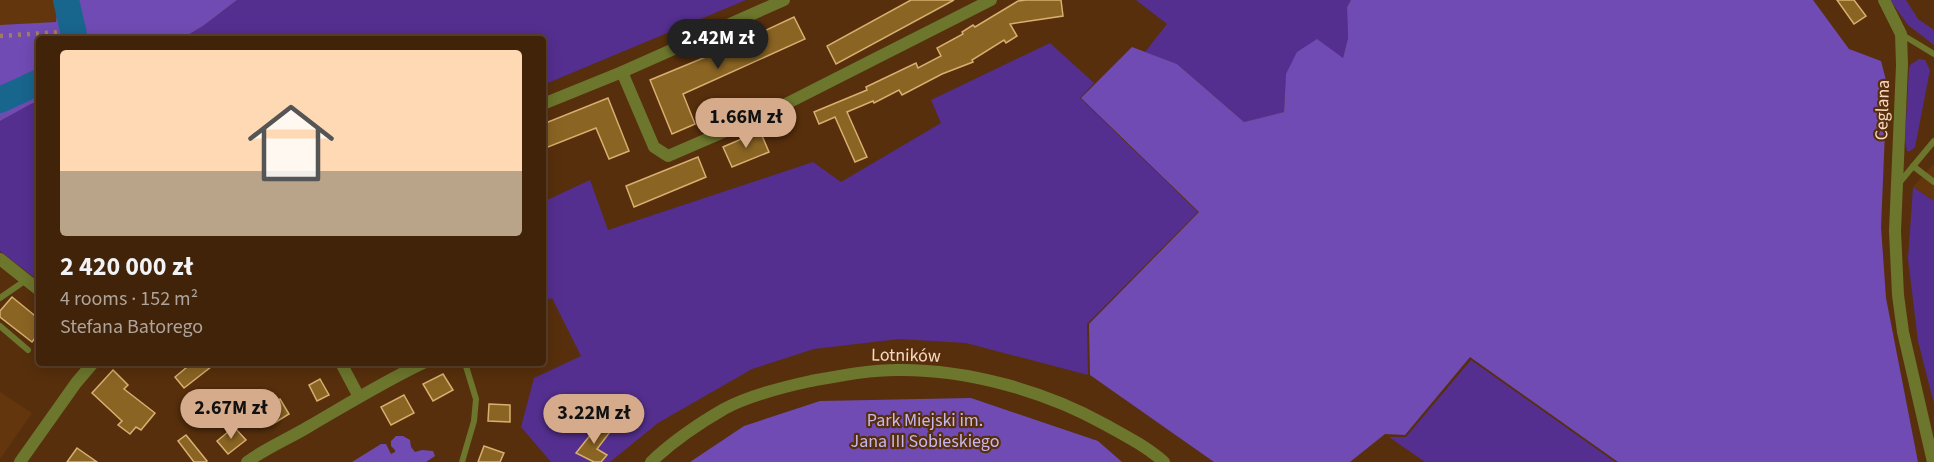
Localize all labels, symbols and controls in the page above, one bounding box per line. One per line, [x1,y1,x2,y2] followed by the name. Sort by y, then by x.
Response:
[656,19,780,70] pin: 2.42M zł
[681,24,755,52] text: 2.42M zł
[1869,79,1896,141] street label: Ceglana
[237,89,345,197] icon: home
[684,98,808,149] pin: 1.66M zł
[709,103,783,131] text: 1.66M zł
[60,248,193,285] text: 2 420 000 zł
[60,285,198,313] text: 4 rooms · 152 m²
[60,313,203,341] text: Stefana Batorego
[871,342,941,369] street label: Lotników
[169,389,293,440] pin: 2.67M zł
[194,394,268,422] text: 2.67M zł
[532,394,656,445] pin: 3.22M zł
[557,399,631,427] text: 3.22M zł
[851,408,999,454] park label: Park Miejski im. Jana III Sobieskiego

